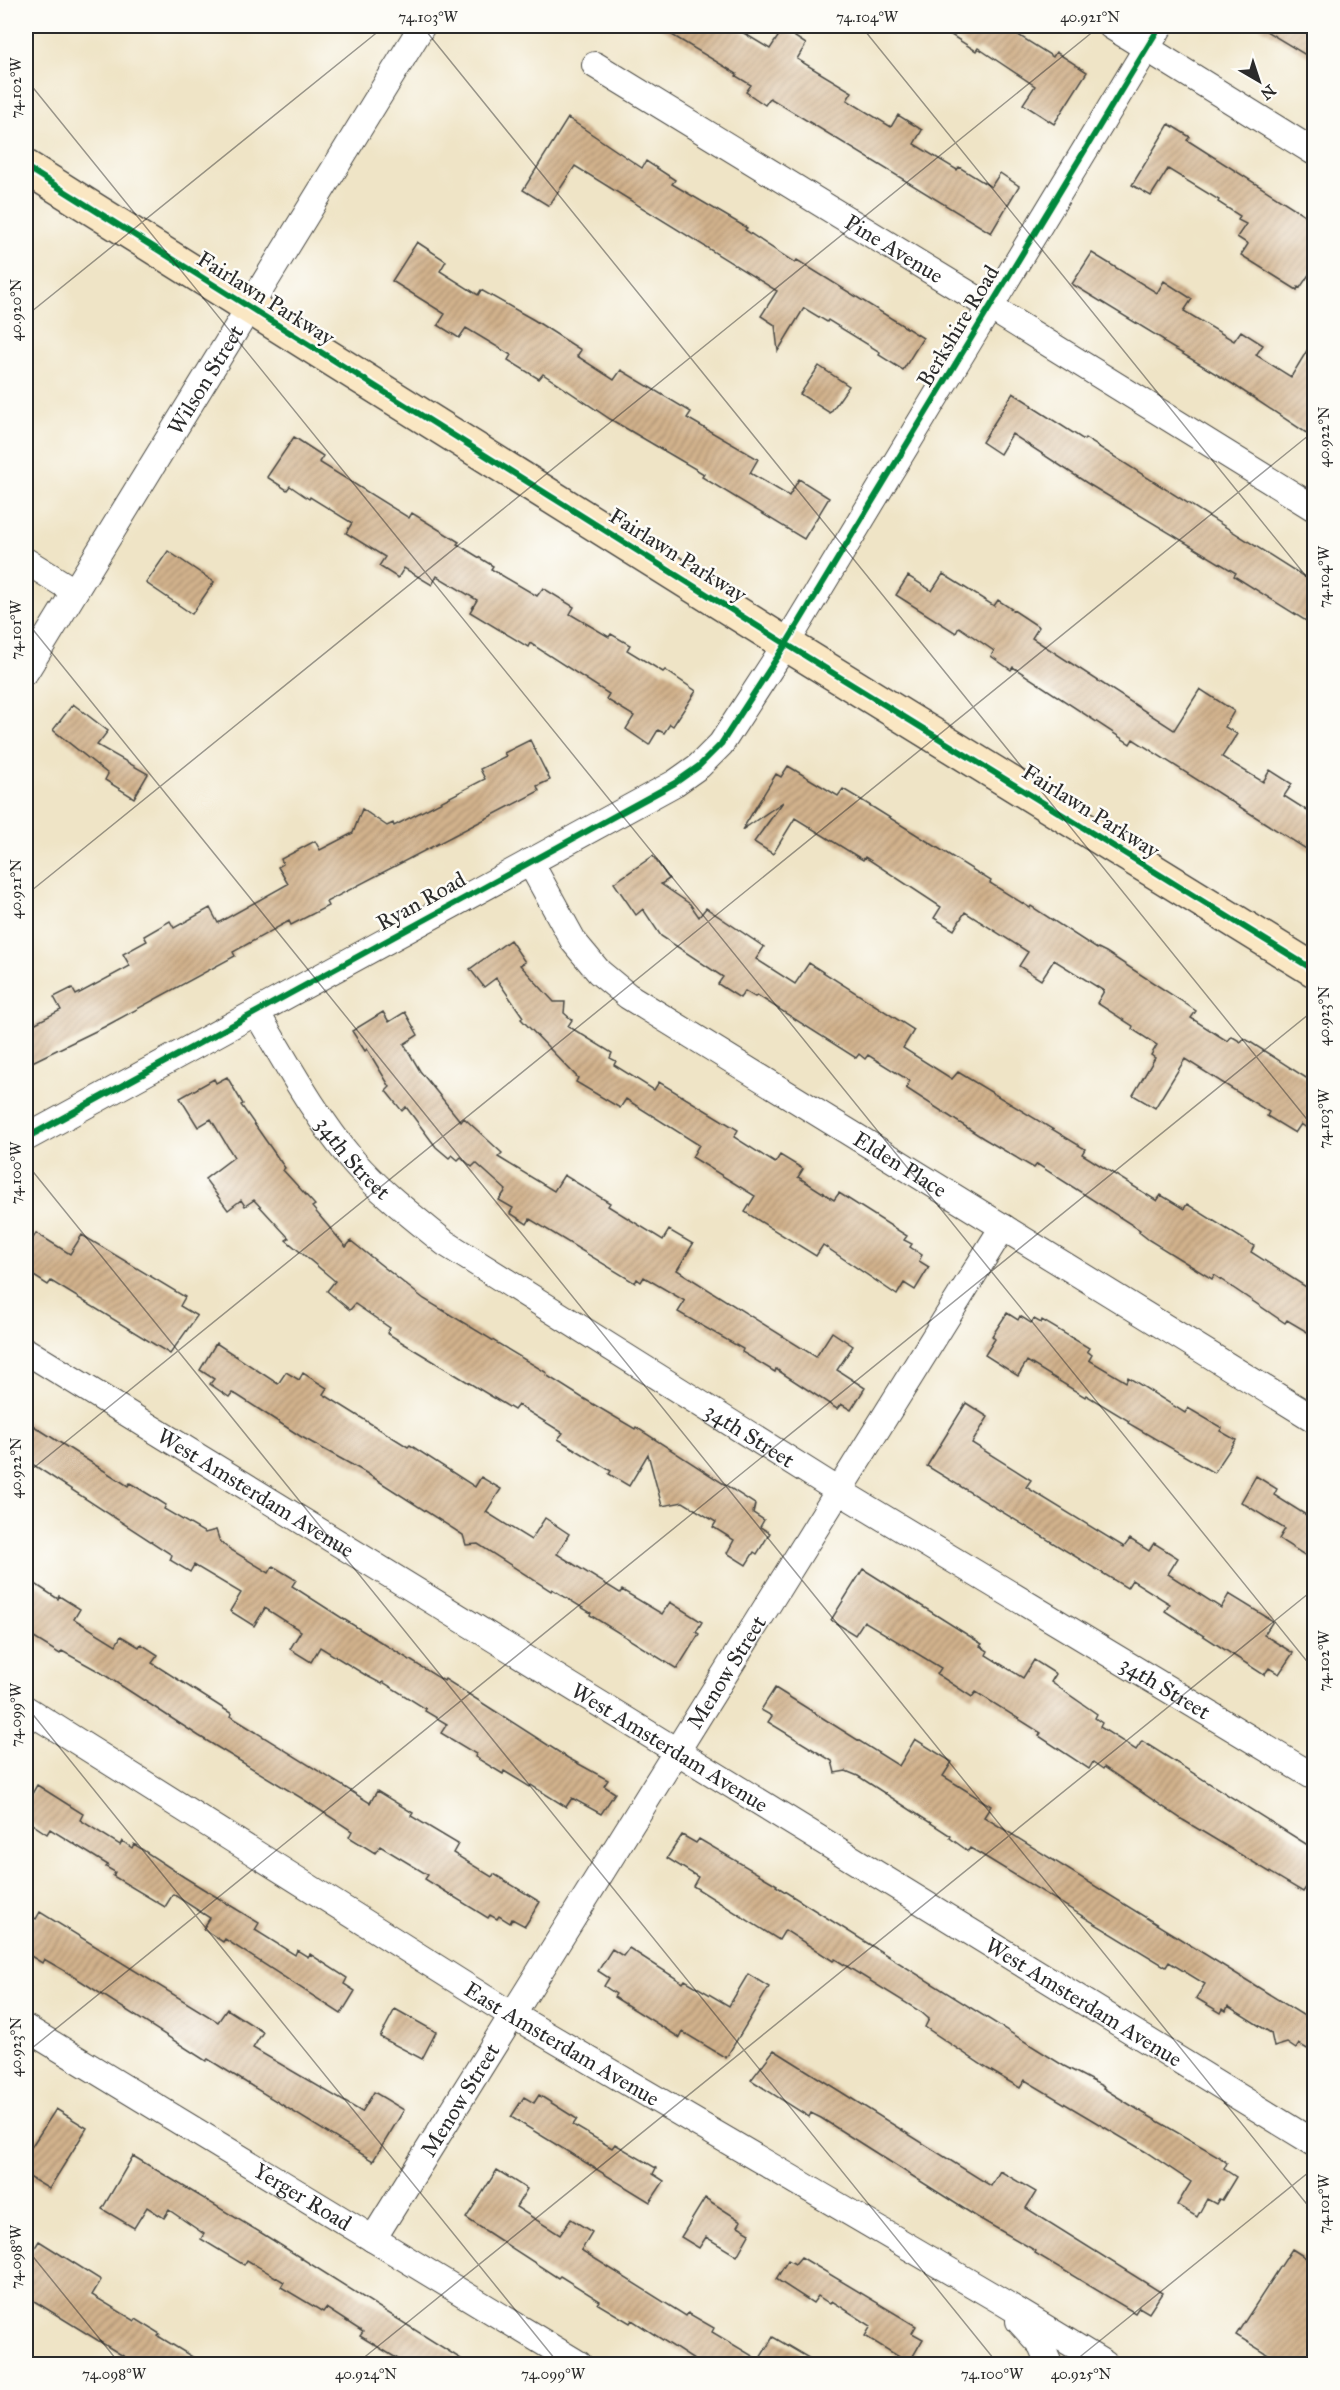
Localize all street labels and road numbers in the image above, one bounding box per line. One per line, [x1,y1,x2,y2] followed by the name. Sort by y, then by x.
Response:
[840,208,948,289] street label: Pine Avenue
[192,245,340,351] street label: Fairlawn Parkway
[911,260,1005,392] street label: Berkshire Road
[161,320,249,439] street label: Wilson Street
[604,502,752,608] street label: Fairlawn Parkway
[1017,758,1165,864] street label: Fairlawn Parkway
[372,865,470,937] street label: Ryan Road
[310,1112,396,1205] street label: 34th Street
[849,1125,952,1203] street label: Elden Place
[700,1397,800,1473] street label: 34th Street
[153,1422,359,1563] street label: West Amsterdam Avenue
[681,1610,772,1734] street label: Menow Street
[1115,1650,1216,1725] street label: 34th Street
[567,1676,773,1818] street label: West Amsterdam Avenue
[981,1931,1187,2072] street label: West Amsterdam Avenue
[460,1975,664,2112] street label: East Amsterdam Avenue
[414,2038,505,2161] street label: Menow Street
[249,2156,357,2236] street label: Yerger Road

